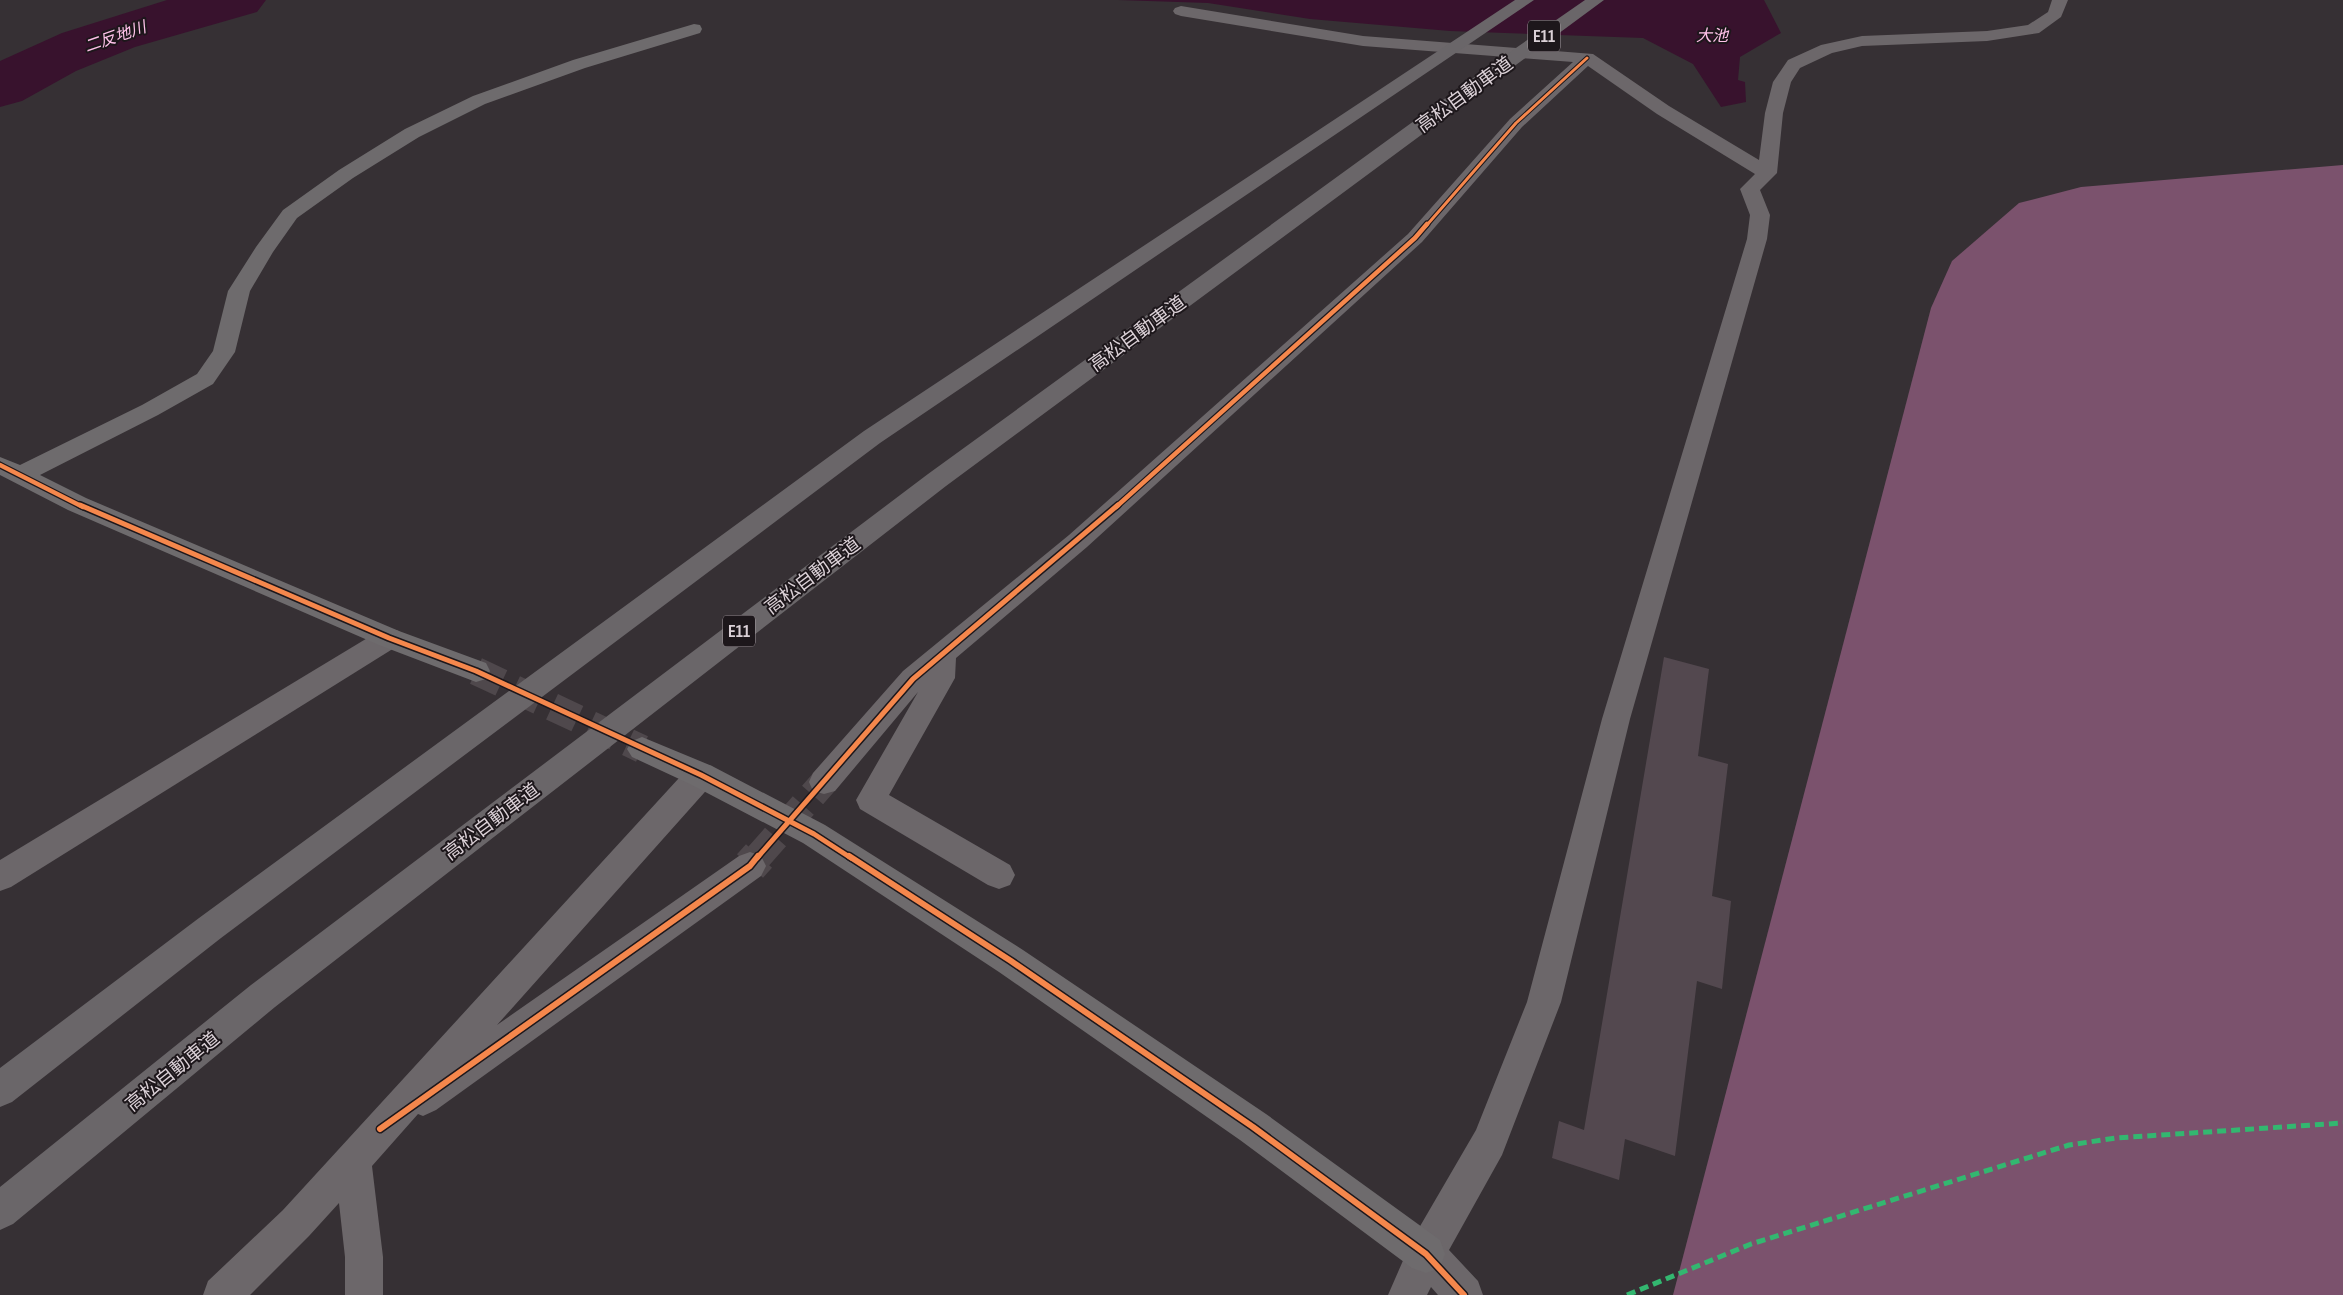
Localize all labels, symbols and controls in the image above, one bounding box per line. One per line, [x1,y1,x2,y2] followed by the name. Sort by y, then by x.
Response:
[82,17,151,57] water label: 二反地川
[1528,20,1560,52] road number: E11
[1696,27,1730,46] water label: 大池
[1412,52,1518,138] street label: 高松自動車道
[1085,291,1191,377] street label: 高松自動車道
[760,533,865,620] street label: 高松自動車道
[723,616,755,646] road number: E11
[439,779,544,866] street label: 高松自動車道
[121,1027,224,1117] street label: 高松自動車道

